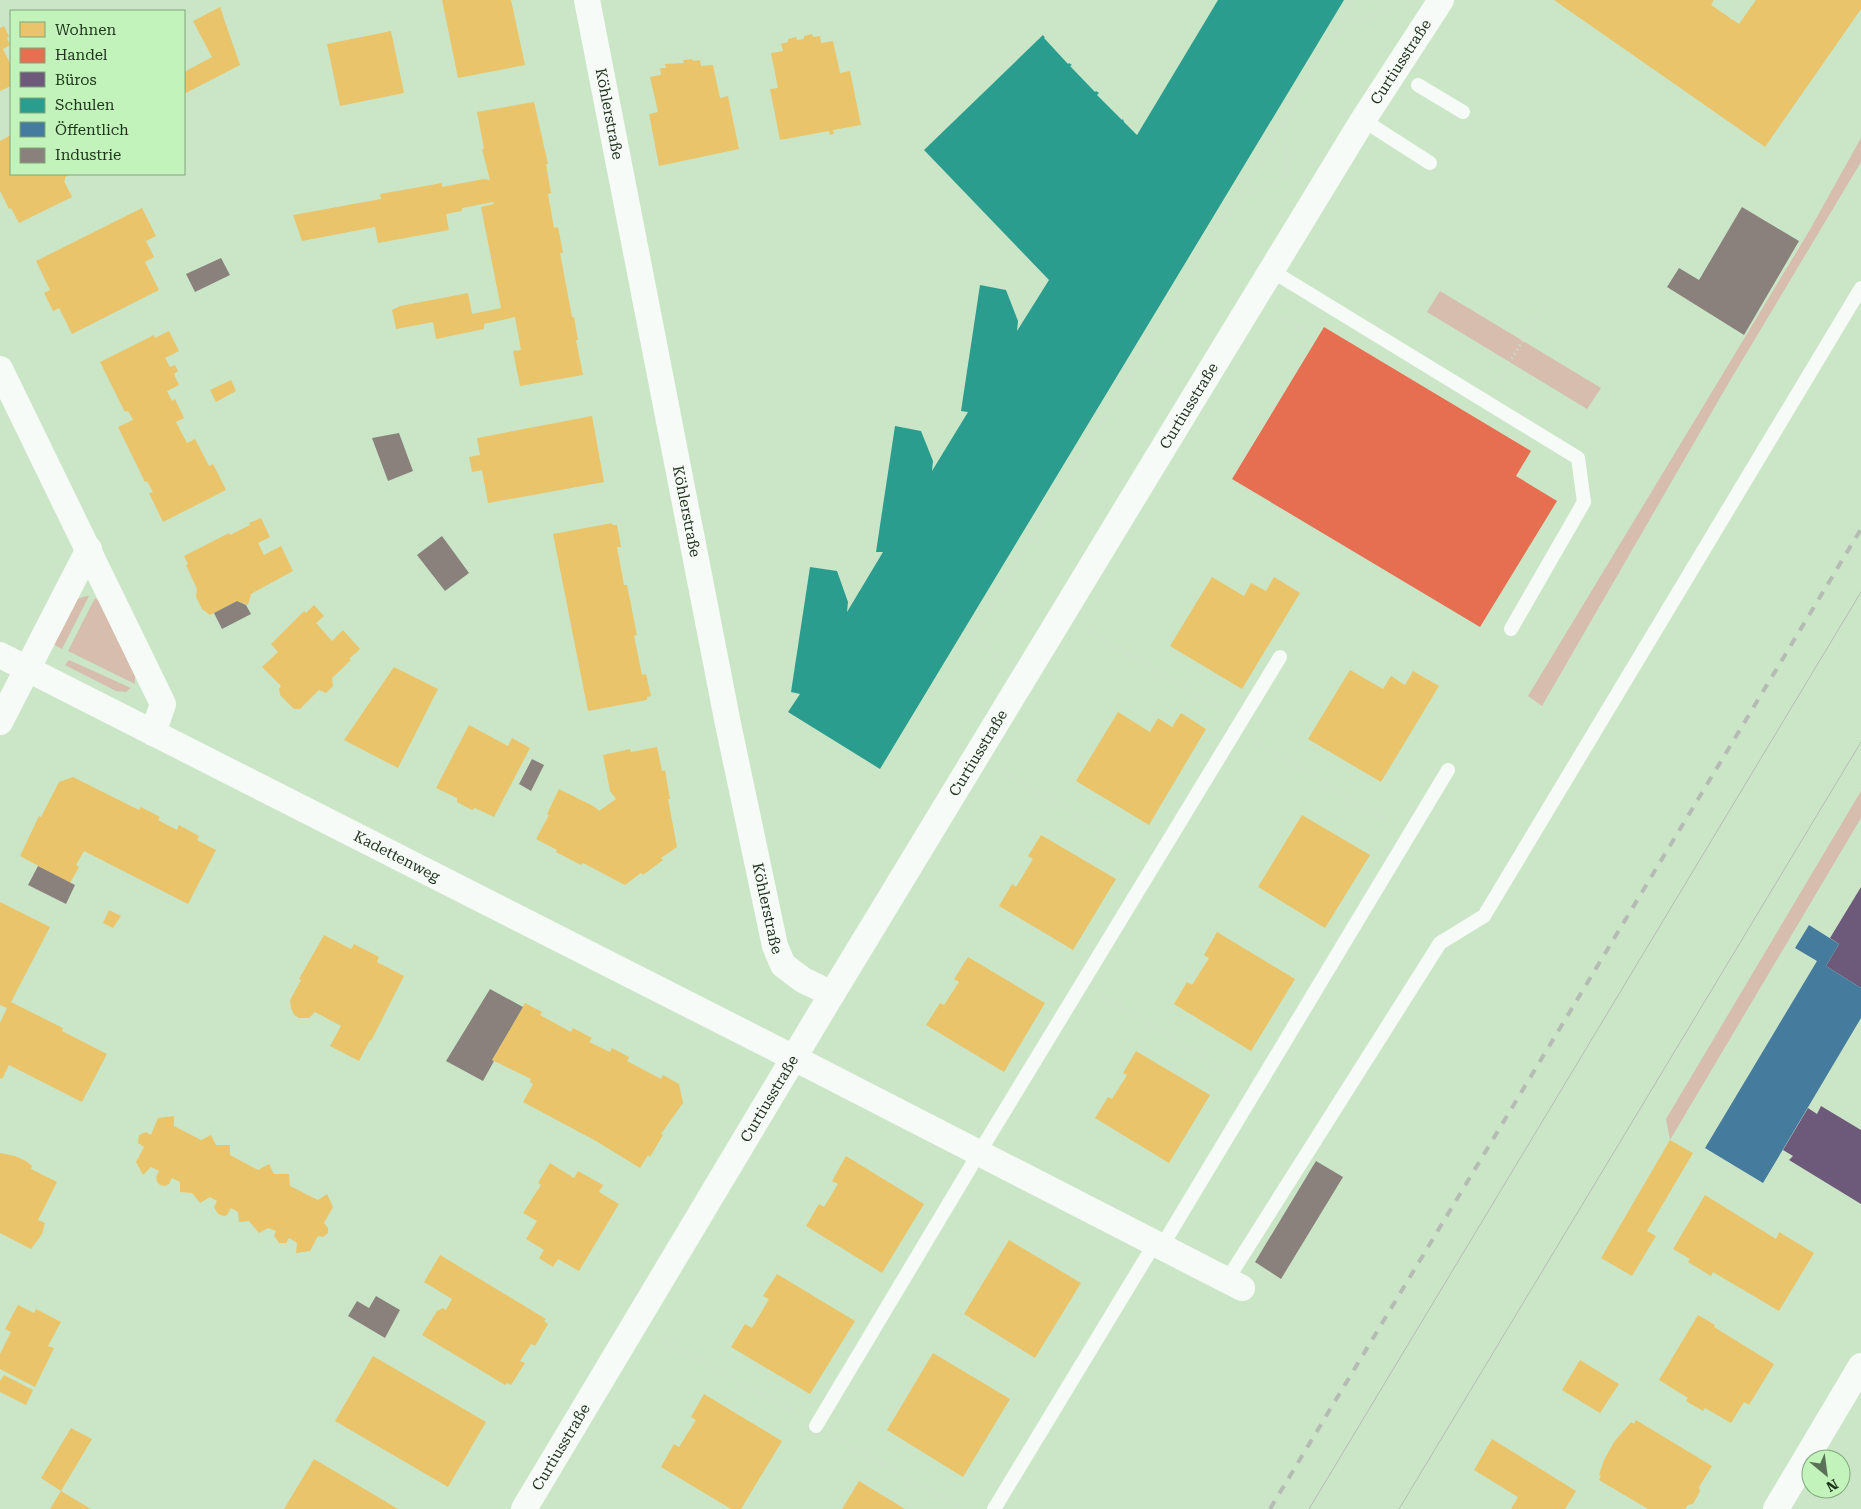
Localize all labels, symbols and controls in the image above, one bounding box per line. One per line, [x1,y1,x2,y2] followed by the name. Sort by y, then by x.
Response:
[10,10,185,175] legend
[1367,16,1435,108] street label: Curtiusstraße
[55,21,116,39] text: Wohnen
[55,46,108,64] text: Handel
[591,67,627,161] street label: Köhlerstraße
[55,71,97,89] text: Büros
[55,96,115,114] text: Schulen
[55,121,129,139] text: Öffentlich
[55,146,121,164] text: Industrie
[1156,359,1222,452] street label: Curtiusstraße
[669,464,704,559] street label: Köhlerstraße
[945,706,1011,800] street label: Curtiusstraße
[351,827,443,886] street label: Kadettenweg
[749,861,786,957] street label: Köhlerstraße
[736,1052,802,1145] street label: Curtiusstraße
[528,1401,594,1494] street label: Curtiusstraße
[1801,1449,1851,1499] north arrow
[1824,1476,1841,1495] text: N

